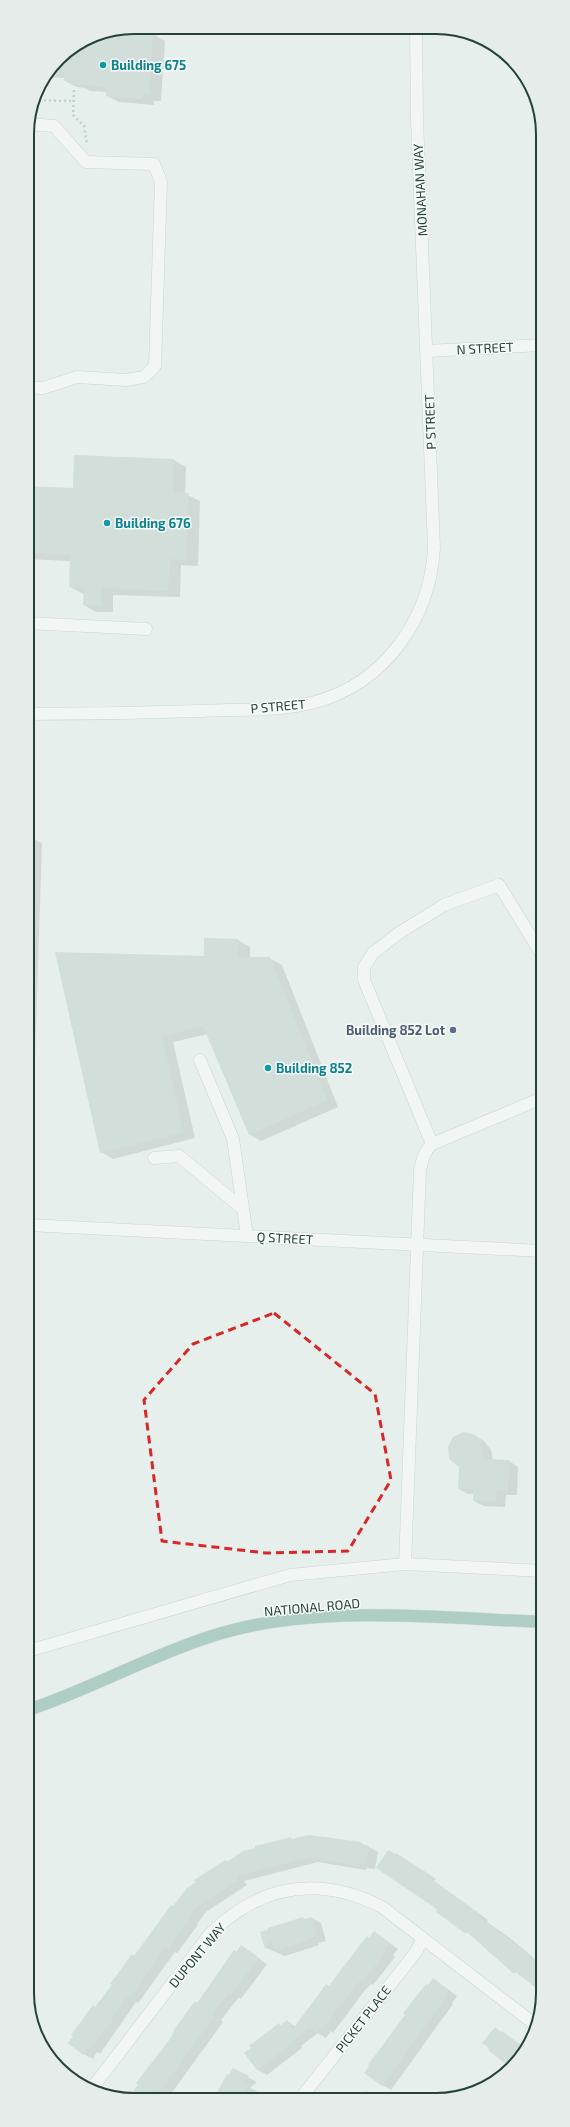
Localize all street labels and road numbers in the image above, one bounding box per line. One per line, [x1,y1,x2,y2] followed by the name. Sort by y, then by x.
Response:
[410,143,430,237] street label: MONAHAN WAY
[456,338,514,357] street label: N STREET
[421,394,439,450] street label: P STREET
[250,696,307,716] street label: P STREET
[256,1229,314,1247] street label: Q STREET
[263,1595,361,1619] street label: NATIONAL ROAD
[165,1919,229,1991] street label: DUPONT WAY
[332,1982,394,2056] street label: PICKET PLACE

